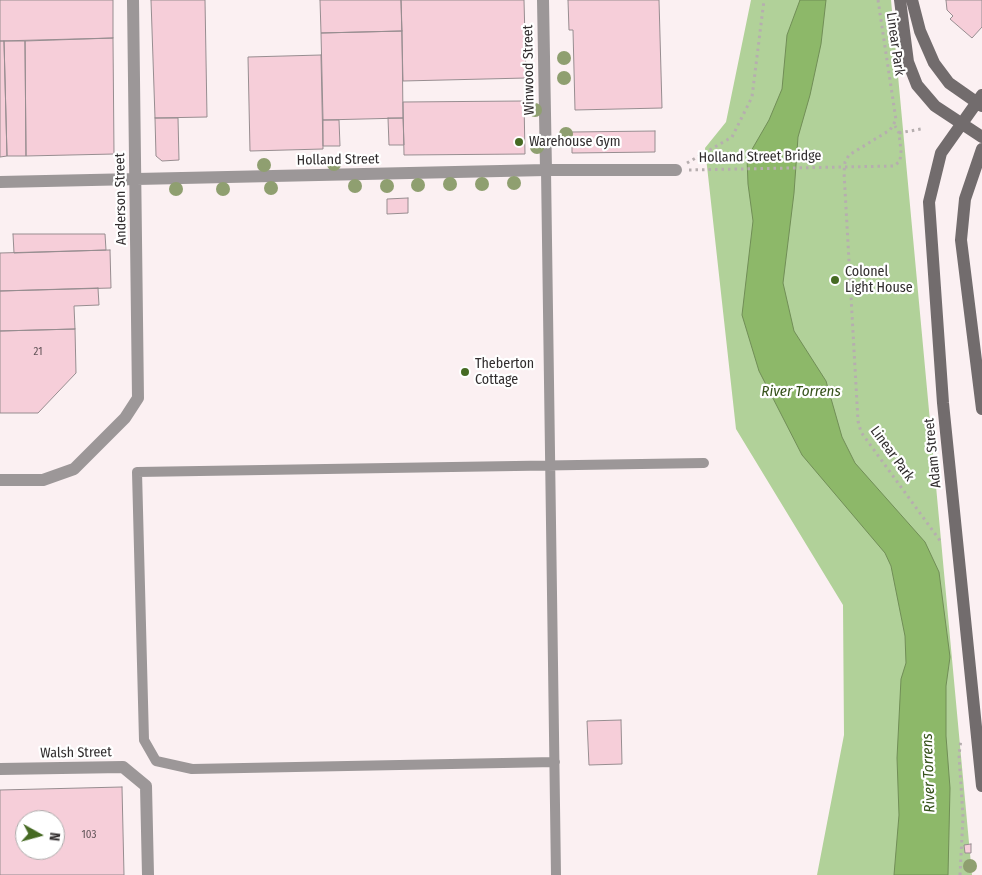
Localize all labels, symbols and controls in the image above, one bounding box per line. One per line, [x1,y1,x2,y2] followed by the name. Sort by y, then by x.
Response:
[882,11,908,77] street label: Linear Park
[520,25,538,115] street label: Winwood Street
[529,134,621,150] place label: Warehouse Gym
[513,136,525,148] marker: Warehouse Gym
[698,148,822,166] street label: Holland Street Bridge
[297,151,379,169] street label: Holland Street
[112,153,130,245] street label: Anderson Street
[845,264,913,296] place label: Colonel Light House
[829,274,841,286] marker: Colonel Light House
[34,345,42,359] house number: 21
[475,356,534,388] place label: Theberton Cottage
[459,366,471,378] marker: Theberton Cottage
[761,383,841,401] water label: River Torrens
[921,417,945,489] street label: Adam Street
[866,423,918,485] street label: Linear Park
[919,733,939,813] water label: River Torrens
[40,744,112,762] street label: Walsh Street
[15,810,65,860] north arrow
[82,828,96,842] house number: 103
[45,832,63,842] text: N

